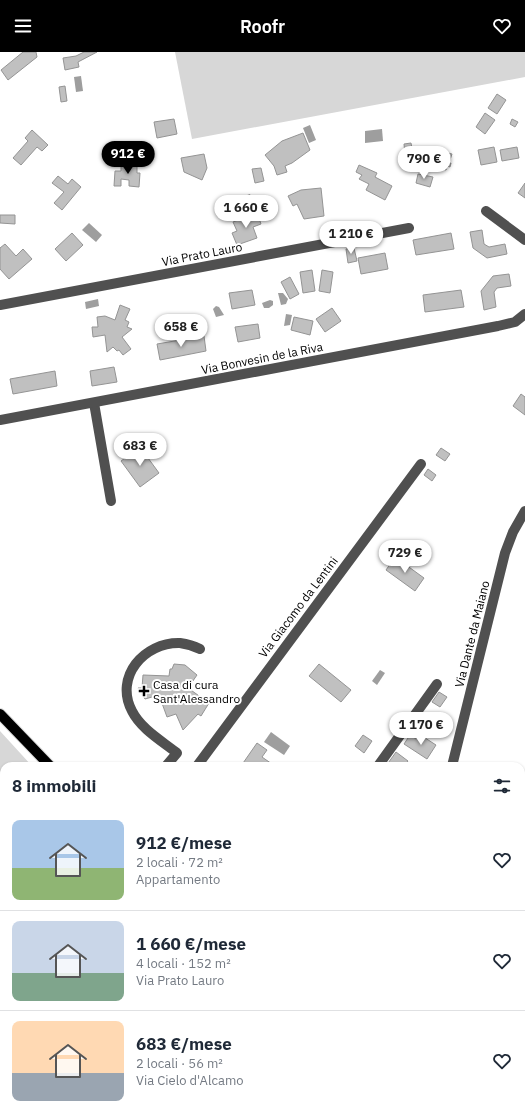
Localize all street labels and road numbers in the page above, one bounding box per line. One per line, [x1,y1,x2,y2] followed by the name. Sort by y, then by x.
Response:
[161,239,244,269] street label: Via Prato Lauro
[200,339,325,377] street label: Via Bonvesin de la Riva
[255,554,341,660] street label: Via Giacomo da Lentini
[451,579,493,689] street label: Via Dante da Maiano

